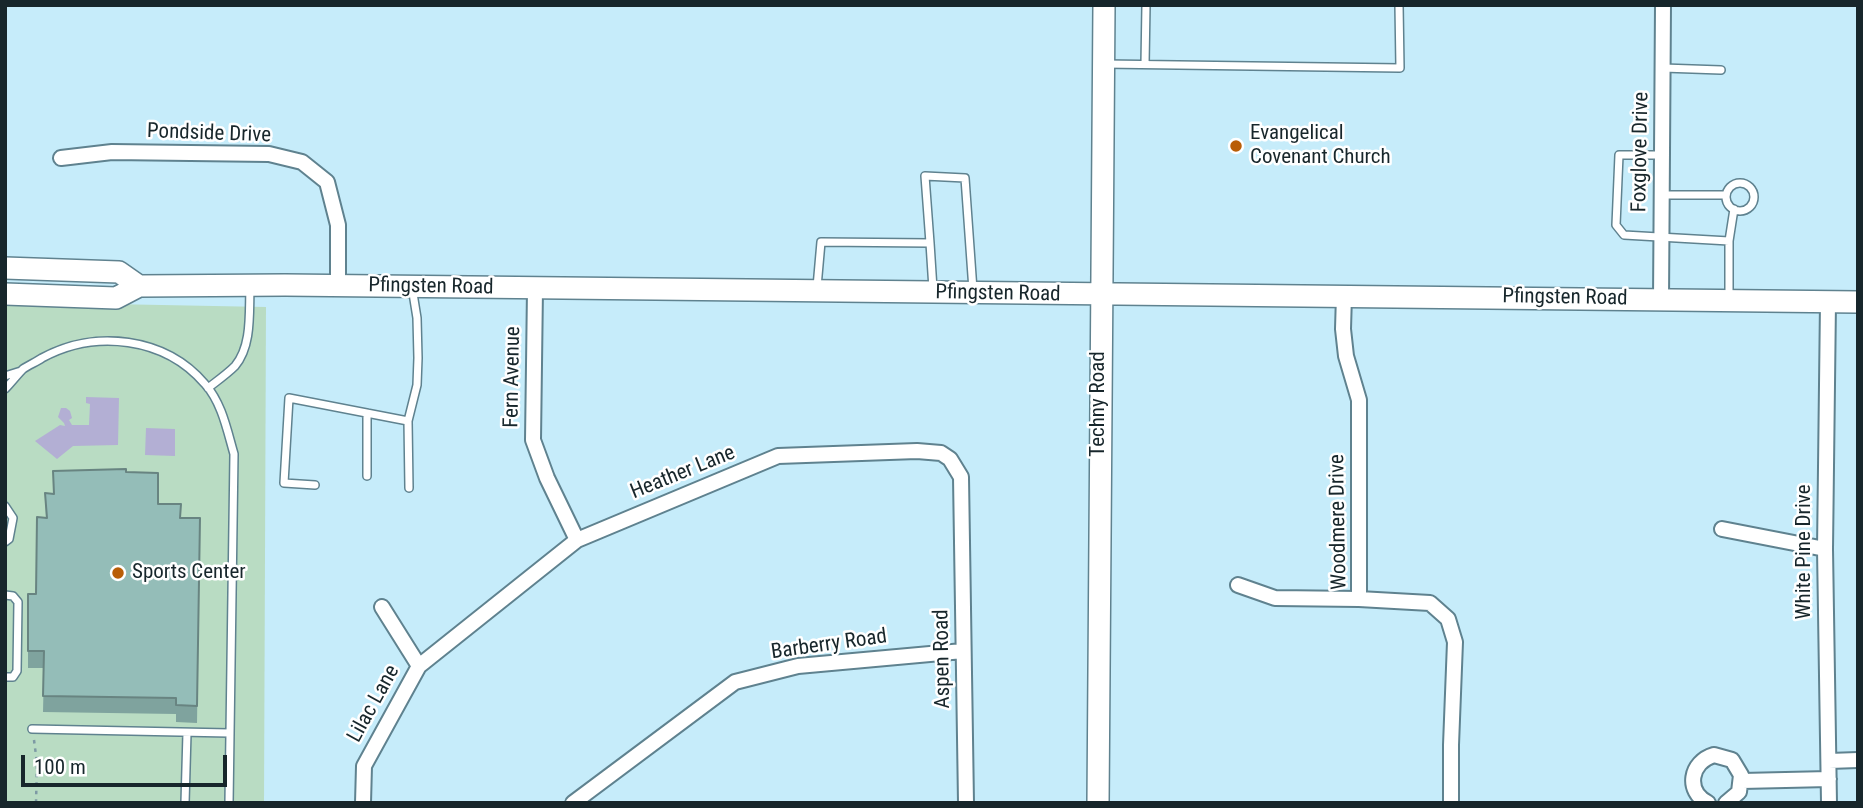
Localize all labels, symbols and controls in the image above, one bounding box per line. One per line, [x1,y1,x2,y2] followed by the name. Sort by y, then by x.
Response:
[1627,92,1655,212] street label: Foxglove Drive
[147,119,271,149] street label: Pondside Drive
[1250,121,1391,171] place label: Evangelical Covenant Church
[1228,138,1244,154] marker: Evangelical Covenant Church
[368,273,494,301] street label: Pfingsten Road
[935,280,1061,308] street label: Pfingsten Road
[1502,284,1628,312] street label: Pfingsten Road
[500,326,526,428] street label: Fern Avenue
[1086,351,1112,457] street label: Techny Road
[627,441,739,505] street label: Heather Lane
[1325,454,1353,590] street label: Woodmere Drive
[1792,484,1818,620] street label: White Pine Drive
[132,560,246,586] place label: Sports Center
[110,565,126,581] marker: Sports Center
[930,609,956,709] street label: Aspen Road
[769,624,889,666] street label: Barberry Road
[343,661,405,747] street label: Lilac Lane
[24,742,231,786] scale bar
[34,755,86,779] text: 100 m

